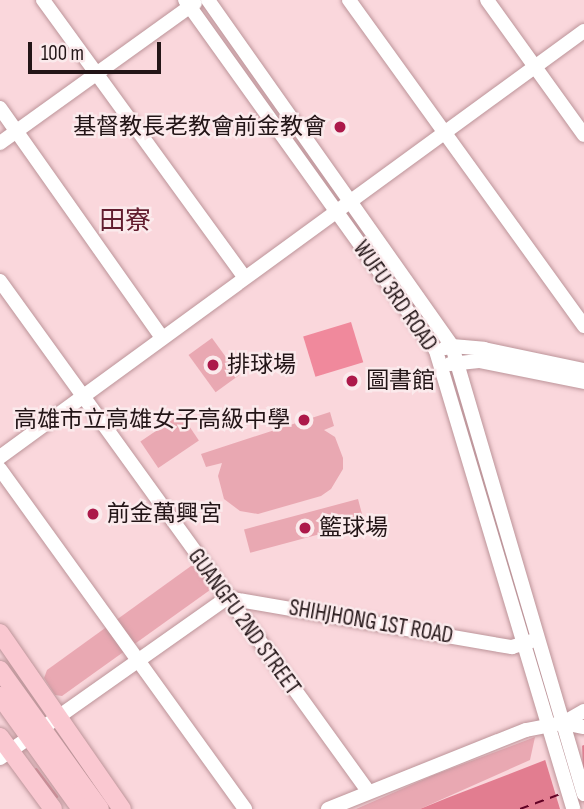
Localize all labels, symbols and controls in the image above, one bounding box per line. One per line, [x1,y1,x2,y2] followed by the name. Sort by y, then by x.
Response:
[32,28,164,72] scale bar
[41,41,84,66] text: 100 m
[73,113,326,141] place label: 基督教長老教會前金教會
[332,119,348,135] marker: 基督教長老教會前金教會
[99,206,151,238] district label: 田寮
[347,236,443,356] street label: WUFU 3RD ROAD
[227,351,296,379] place label: 排球場
[205,357,221,373] marker: 排球場
[366,367,435,395] place label: 圖書館
[344,373,360,389] marker: 圖書館
[14,406,290,434] place label: 高雄市立高雄女子高級中學
[296,412,312,428] marker: 高雄市立高雄女子高級中學
[107,500,222,528] place label: 前金萬興宮
[85,506,101,522] marker: 前金萬興宮
[319,514,388,542] place label: 籃球場
[297,520,313,536] marker: 籃球場
[182,544,306,700] street label: GUANGFU 2ND STREET
[287,594,455,650] street label: SHIHJHONG 1ST ROAD

